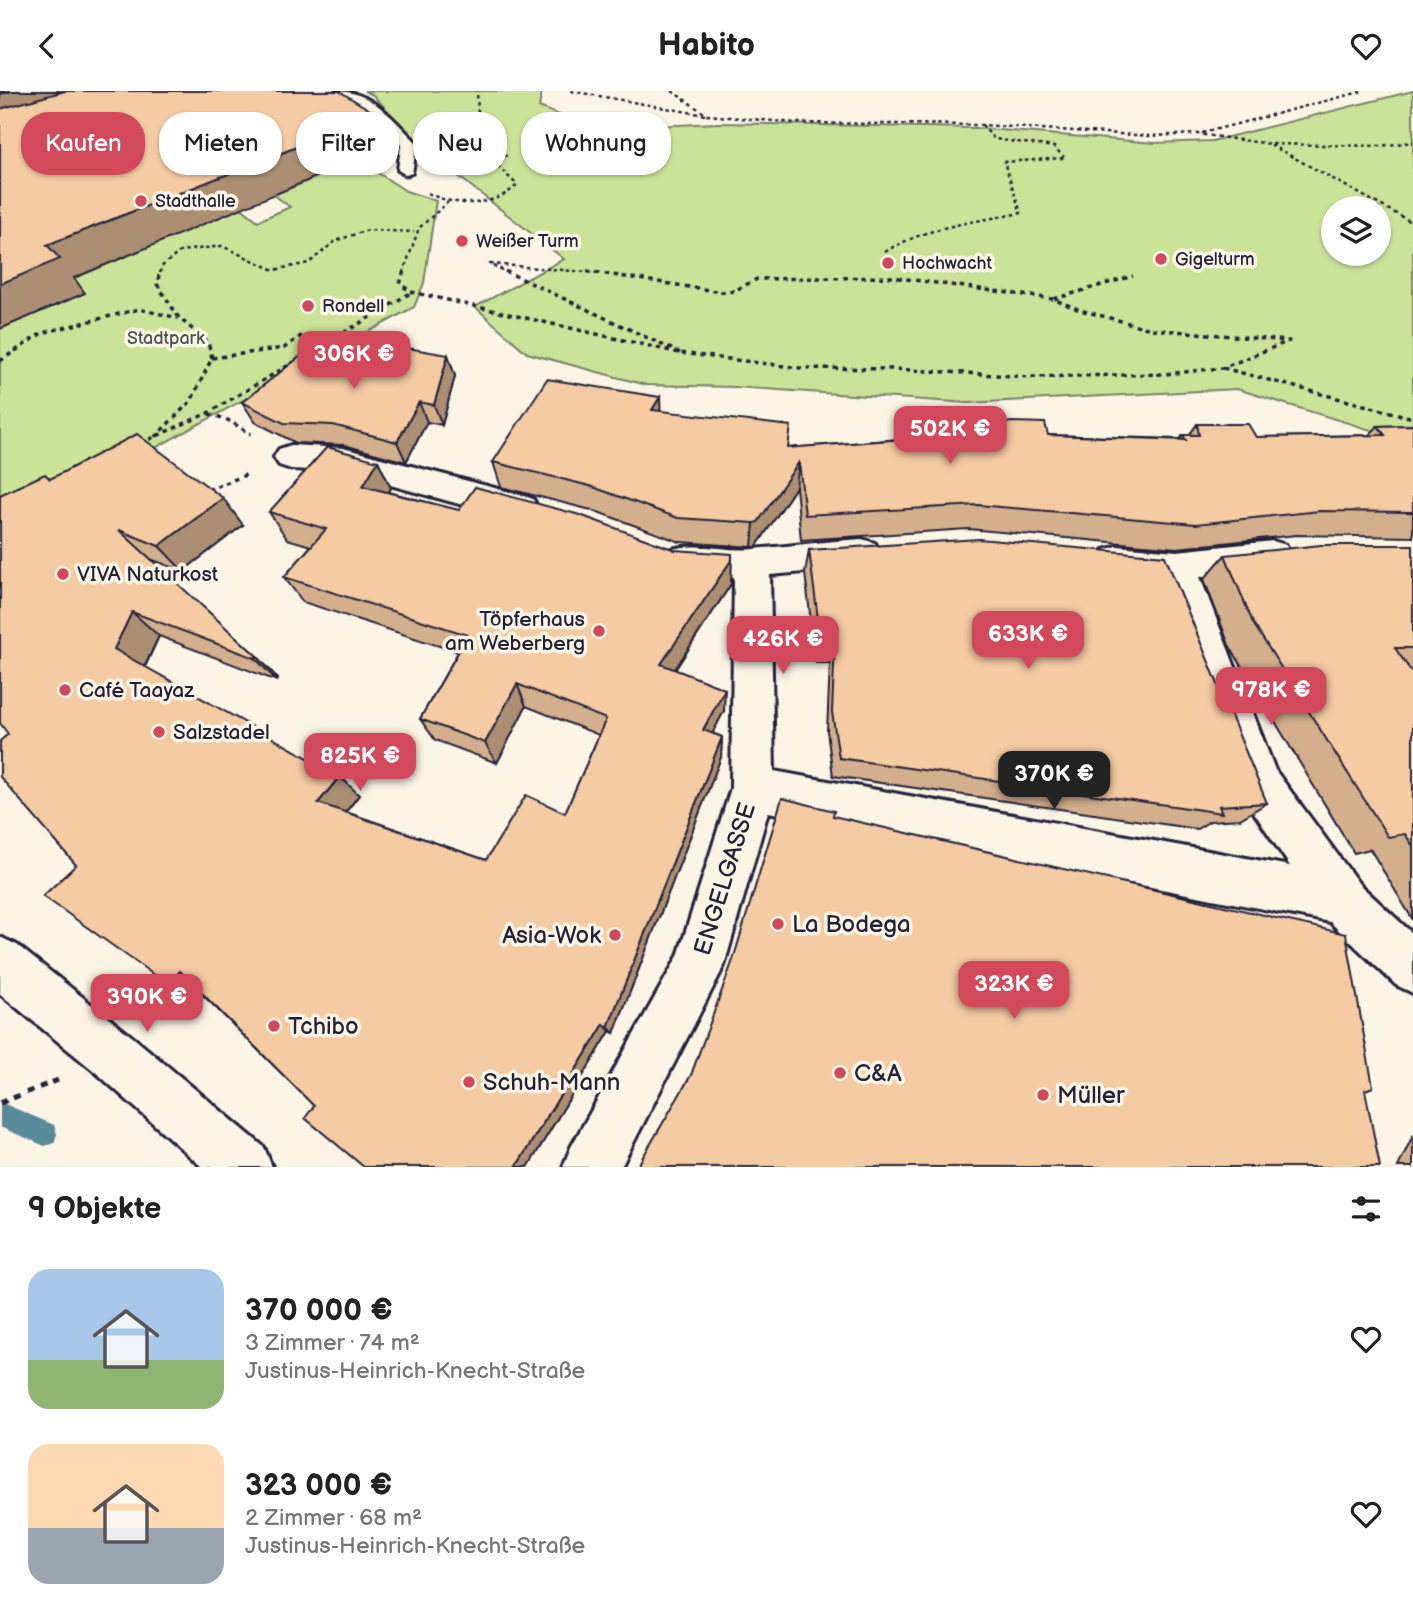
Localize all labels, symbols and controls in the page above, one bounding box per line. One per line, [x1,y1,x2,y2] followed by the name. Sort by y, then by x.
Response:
[658,26,755,65] text: Habito
[28,27,66,65] icon: back
[1347,27,1385,65] icon: heart
[21,112,145,175] chip: Kaufen
[159,112,282,175] chip: Mieten
[296,112,399,175] chip: Filter
[413,112,507,175] chip: Neu
[521,112,671,175] chip: Wohnung
[155,191,236,212] place label: Stadthalle
[133,193,149,209] marker: Stadthalle
[1321,196,1391,266] map controls
[1321,196,1391,266] button: layers
[476,231,579,252] place label: Weißer Turm
[454,233,470,249] marker: Weißer Turm
[1175,249,1255,270] place label: Gigelturm
[1153,251,1169,267] marker: Gigelturm
[902,253,992,274] place label: Hochwacht
[880,255,896,271] marker: Hochwacht
[322,296,384,317] place label: Rondell
[300,298,316,314] marker: Rondell
[127,328,205,349] park label: Stadtpark
[297,331,411,391] pin: 306K €
[314,340,394,368] text: 306K €
[893,407,1007,466] pin: 502K €
[910,415,990,443] text: 502K €
[77,562,219,587] place label: VIVA Naturkost
[55,566,71,582] marker: VIVA Naturkost
[445,607,585,656] place label: Töpferhaus am Weberberg
[971,611,1085,671] pin: 633K €
[726,617,840,676] pin: 426K €
[988,620,1068,648] text: 633K €
[591,623,607,639] marker: Töpferhaus am Weberberg
[743,625,823,653] text: 426K €
[1214,667,1328,727] pin: 978K €
[1231,676,1311,704] text: 978K €
[79,678,195,703] place label: Café Taayaz
[57,682,73,698] marker: Café Taayaz
[173,720,270,745] place label: Salzstadel
[151,724,167,740] marker: Salzstadel
[303,733,417,793] pin: 825K €
[320,742,400,770] text: 825K €
[997,751,1111,811] pin: 370K €
[1014,760,1094,788] text: 370K €
[688,799,762,959] street label: ENGELGASSE
[792,910,911,939] place label: La Bodega
[770,916,786,932] marker: La Bodega
[502,921,601,950] place label: Asia-Wok
[607,927,623,943] marker: Asia-Wok
[957,961,1071,1021] pin: 323K €
[974,970,1054,998] text: 323K €
[90,975,204,1034] pin: 390K €
[107,983,187,1011] text: 390K €
[288,1012,359,1041] place label: Tchibo
[266,1018,282,1034] marker: Tchibo
[854,1059,902,1088] place label: C&A
[832,1065,848,1081] marker: C&A
[483,1068,620,1097] place label: Schuh-Mann
[461,1074,477,1090] marker: Schuh-Mann
[1057,1081,1125,1110] place label: Müller
[1035,1087,1051,1103] marker: Müller
[1347,1190,1385,1228] icon: filters
[28,1191,161,1227] text: 9 Objekte
[245,1293,393,1329] text: 370 000 €
[84,1297,168,1381] icon: home
[1347,1320,1385,1358] icon: heart
[245,1329,420,1357] text: 3 Zimmer · 74 m²
[245,1357,585,1385] text: Justinus-Heinrich-Knecht-Straße
[245,1468,392,1504] text: 323 000 €
[84,1472,168,1556] icon: home
[1347,1495,1385,1533] icon: heart
[245,1504,422,1532] text: 2 Zimmer · 68 m²
[245,1532,585,1560] text: Justinus-Heinrich-Knecht-Straße

